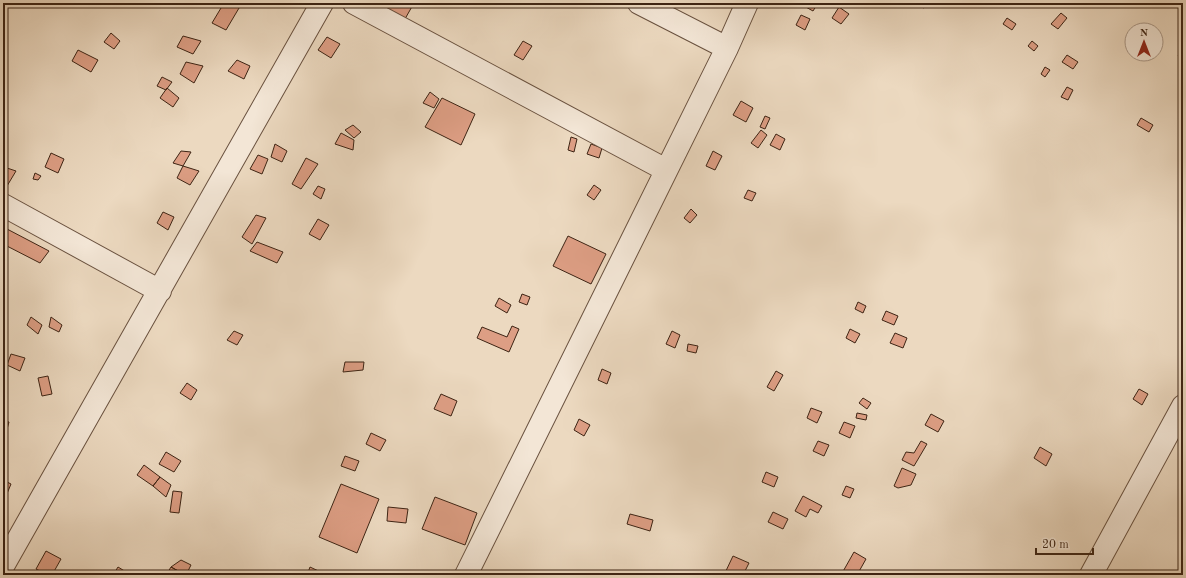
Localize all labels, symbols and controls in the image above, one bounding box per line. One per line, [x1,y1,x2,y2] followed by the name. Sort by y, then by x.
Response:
[1124,22,1164,62] north arrow
[1140,28,1149,39] text: N
[1036,530,1093,556] scale bar
[1042,539,1069,551] text: 20 m

